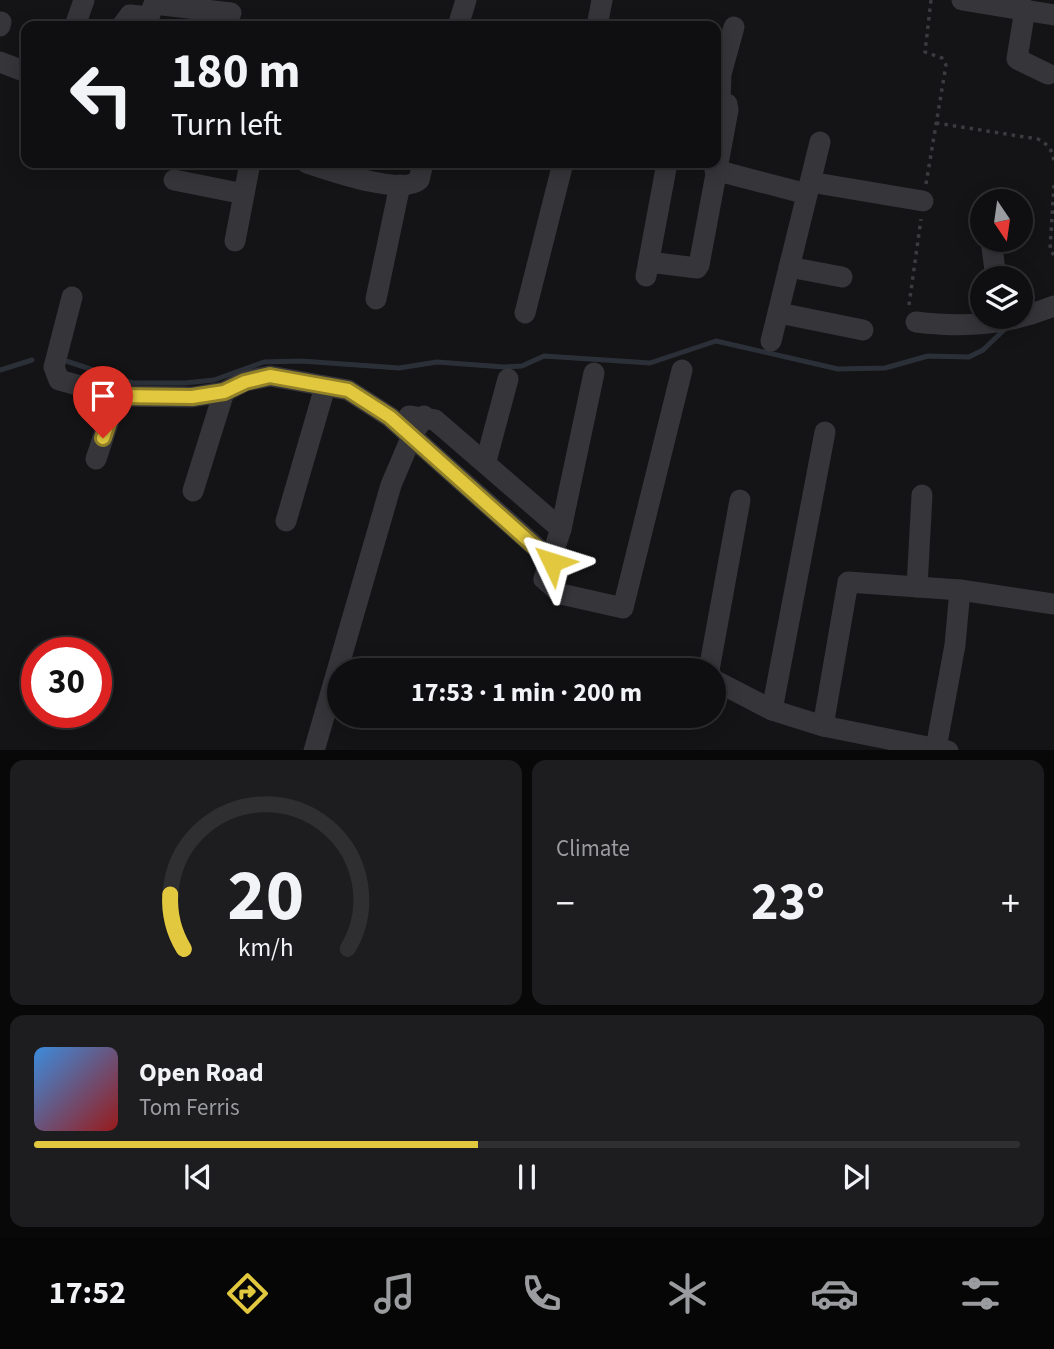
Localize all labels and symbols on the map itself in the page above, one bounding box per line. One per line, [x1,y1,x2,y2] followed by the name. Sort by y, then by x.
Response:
[970,189,1032,252] north arrow
[73,366,133,438] pin
[515,525,589,599] position arrow
[21,637,112,728] speed limit sign: 30

